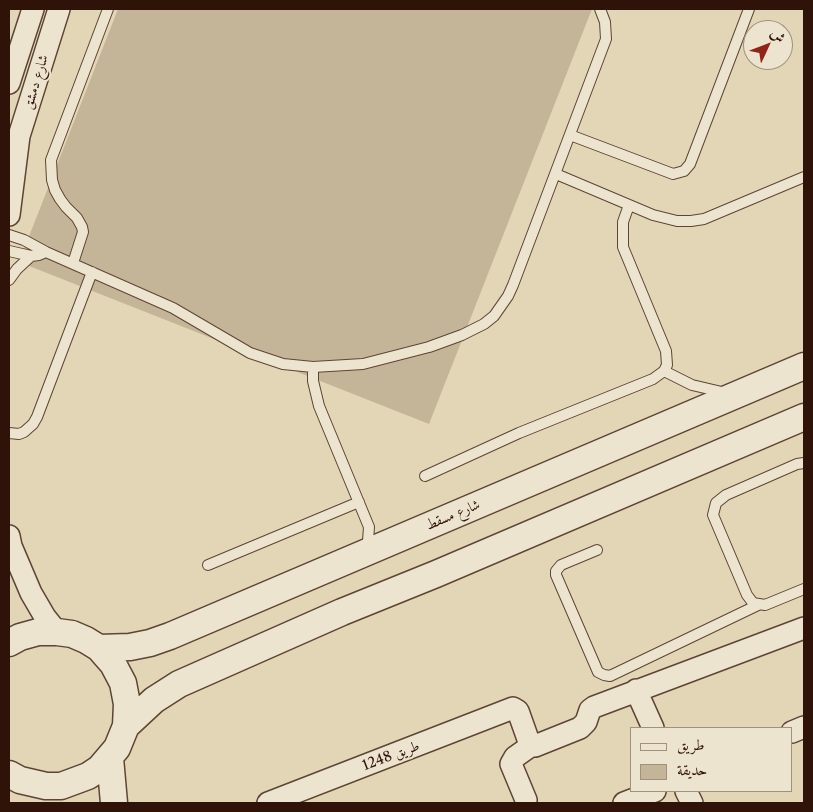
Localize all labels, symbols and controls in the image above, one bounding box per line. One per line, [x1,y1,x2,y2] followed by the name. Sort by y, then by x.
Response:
[743,20,793,70] north arrow
[767,24,790,47] text: ش
[20,53,52,111] street label: شارع دمشق
[423,496,483,534] street label: شارع مسقط
[630,727,793,792] legend
[677,735,704,754] text: طريق
[360,737,422,775] street label: طريق 1248
[677,760,707,779] text: حديقة

